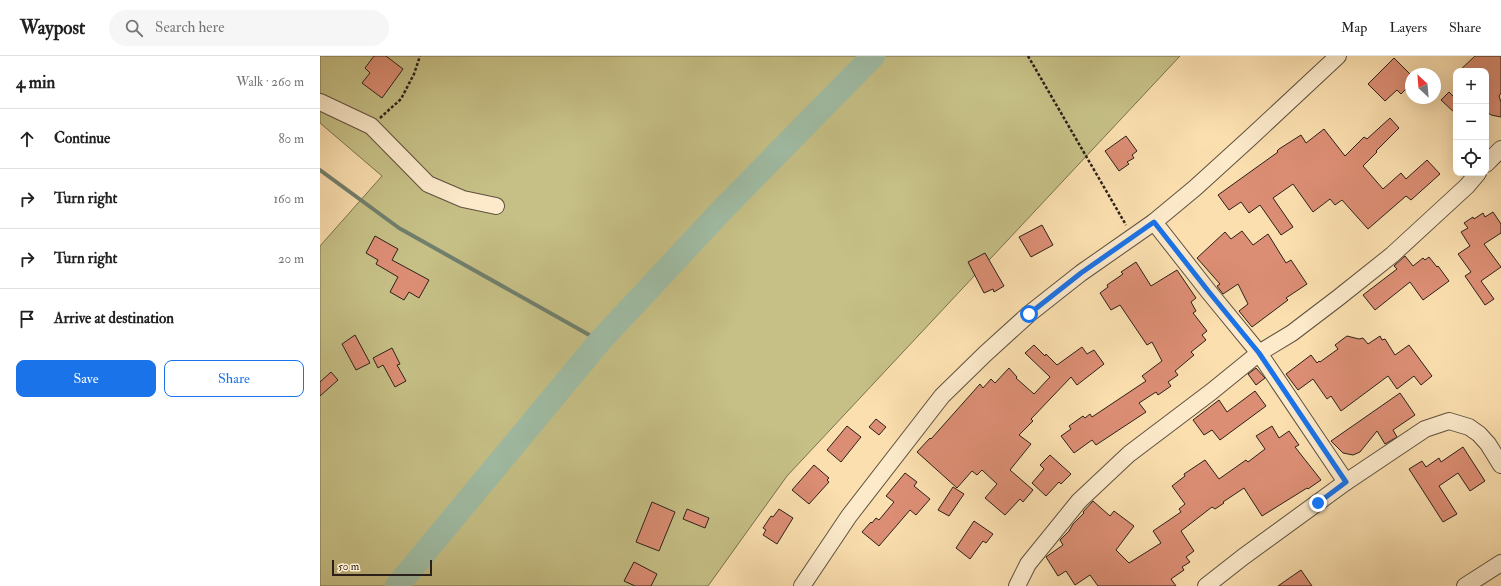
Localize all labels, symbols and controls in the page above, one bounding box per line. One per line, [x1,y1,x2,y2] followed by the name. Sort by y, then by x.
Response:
[109,10,389,46] search box
[20,16,85,40] text: Waypost
[123,17,145,39] icon: search
[155,18,224,37] text: Search here
[1341,19,1367,36] text: Map
[1389,19,1427,36] text: Layers
[1449,19,1481,36] text: Share
[1405,68,1441,104] north arrow
[1453,68,1489,176] map controls
[1453,68,1489,104] button: +
[16,72,55,93] text: 4 min
[236,74,304,90] text: Walk · 260 m
[1453,104,1489,140] button: −
[16,128,38,150] icon: ahead
[54,129,110,148] text: Continue
[278,131,304,147] text: 80 m
[1453,140,1489,176] button: locate
[16,188,38,210] icon: right
[54,189,117,208] text: Turn right
[273,191,304,207] text: 160 m
[16,248,38,270] icon: right
[54,249,117,268] text: Turn right
[278,251,304,267] text: 20 m
[1020,305,1038,323] route start
[16,308,38,330] icon: arrive
[54,309,174,328] text: Arrive at destination
[16,360,156,397] button: Save
[164,360,304,397] button: Share
[1309,494,1327,512] route end
[332,558,432,577] scale bar
[338,560,359,573] text: 50 m

